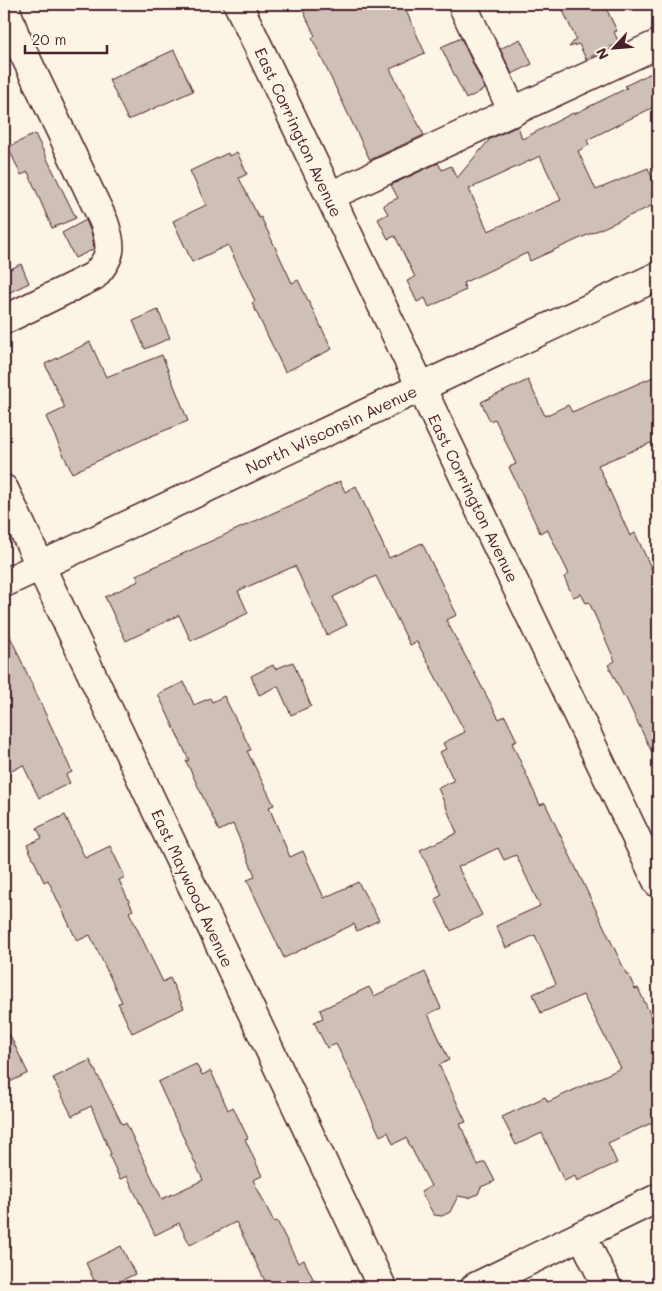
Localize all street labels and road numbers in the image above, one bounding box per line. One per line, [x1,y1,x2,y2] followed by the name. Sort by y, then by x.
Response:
[250,44,348,220] street label: East Corrington Avenue
[242,380,420,478] street label: North Wisconsin Avenue
[424,410,524,586] street label: East Corrington Avenue
[147,806,239,970] street label: East Maywood Avenue

